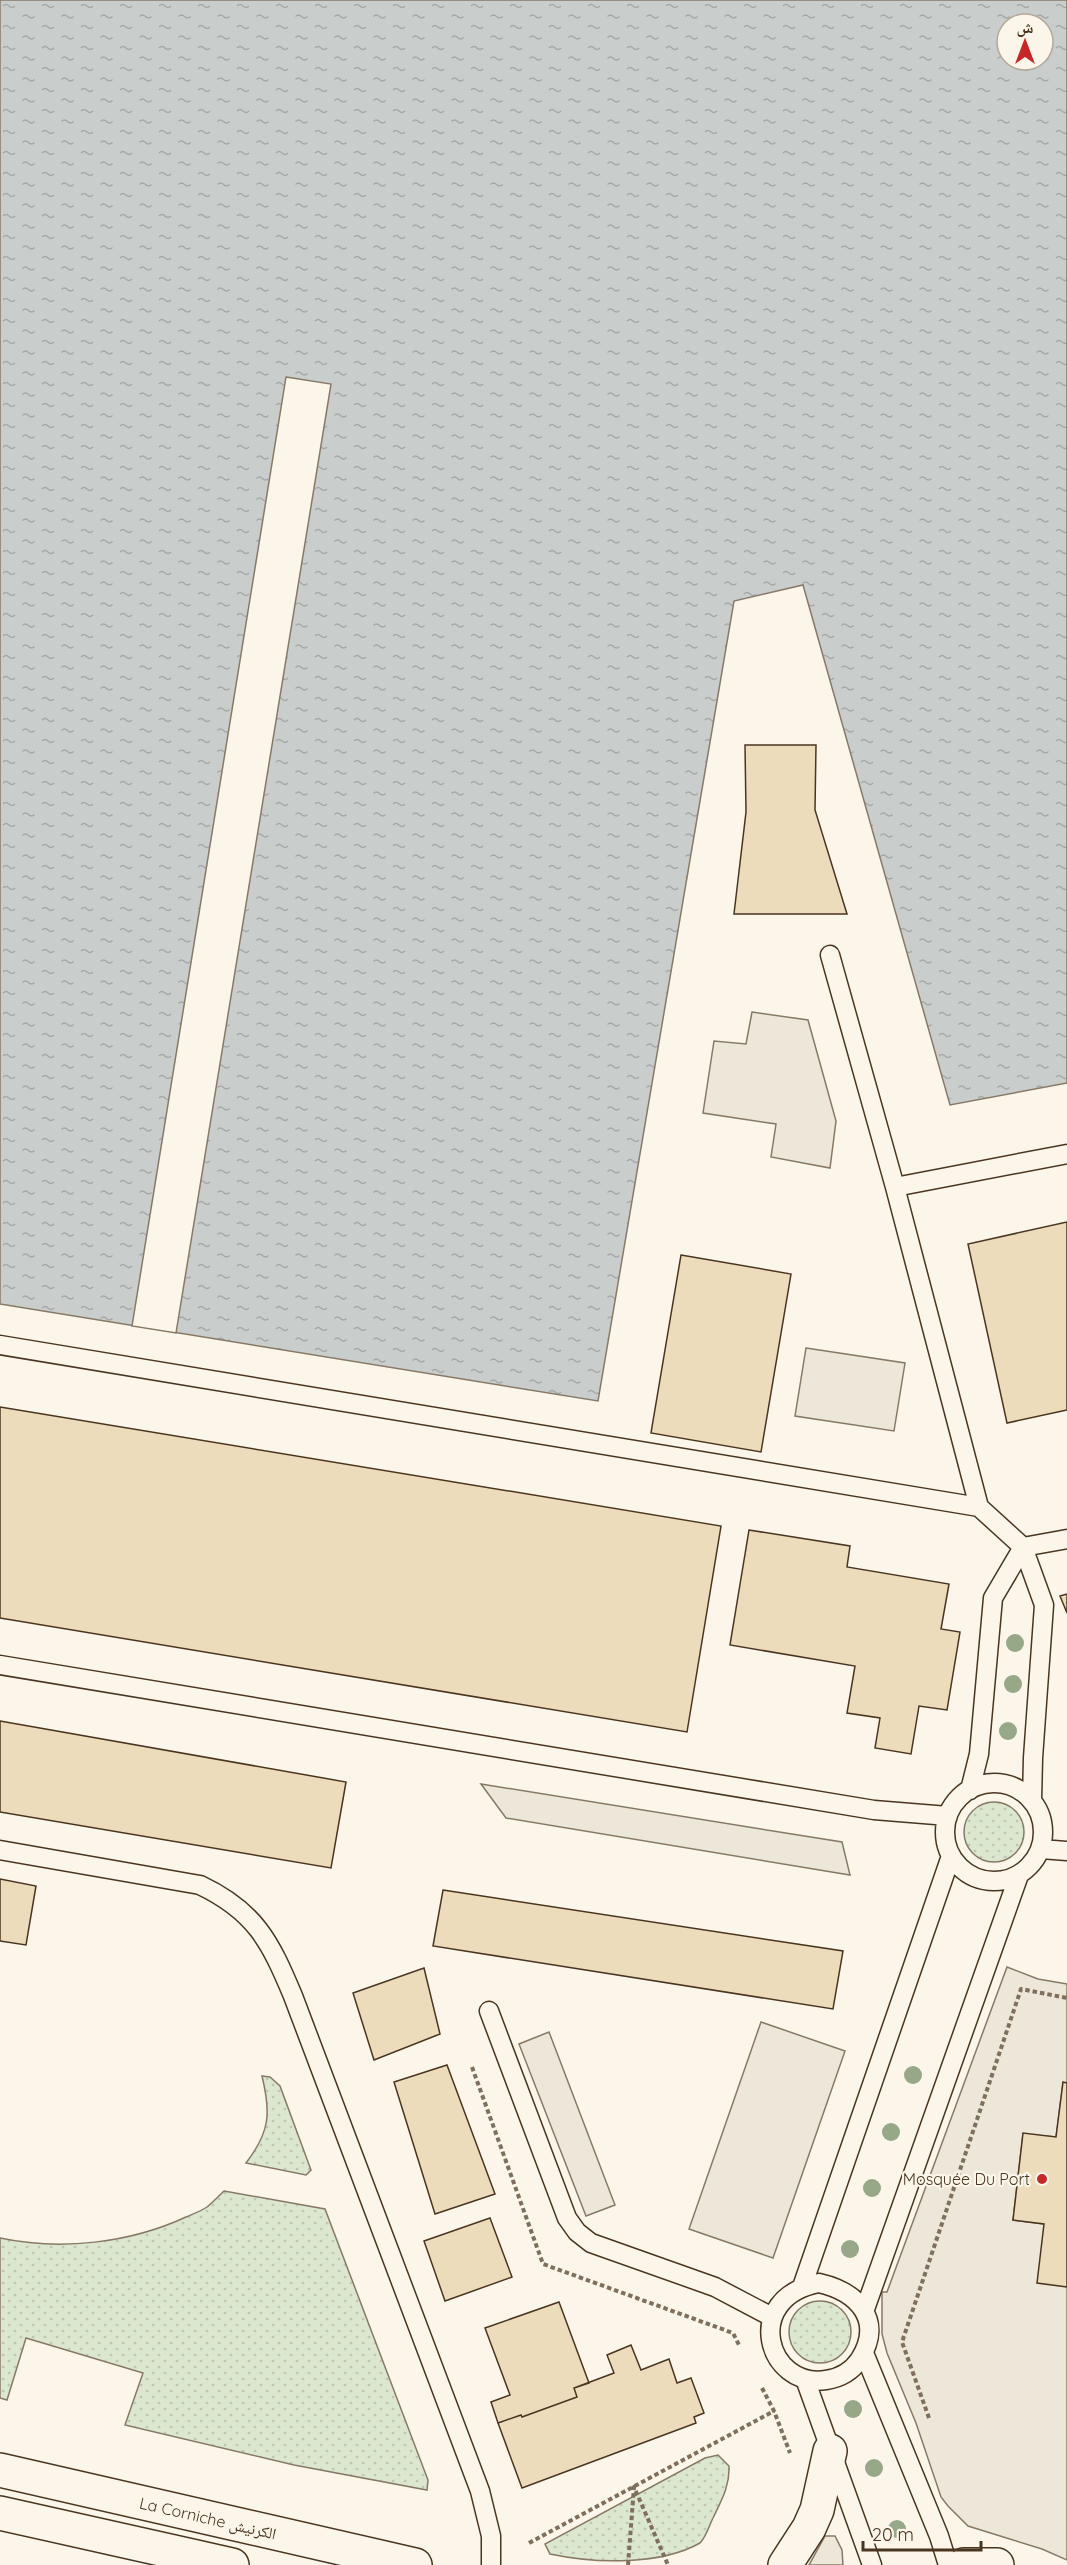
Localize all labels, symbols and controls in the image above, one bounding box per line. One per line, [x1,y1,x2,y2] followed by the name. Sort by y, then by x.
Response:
[995,12,1055,72] north arrow
[1017,17,1034,37] text: ش
[903,2169,1030,2189] place label: Mosquée Du Port
[1035,2172,1049,2186] marker: Mosquée Du Port
[137,2493,278,2544] street label: La Corniche الكرنيش
[863,2514,982,2552] scale bar
[872,2523,914,2546] text: 20 m

